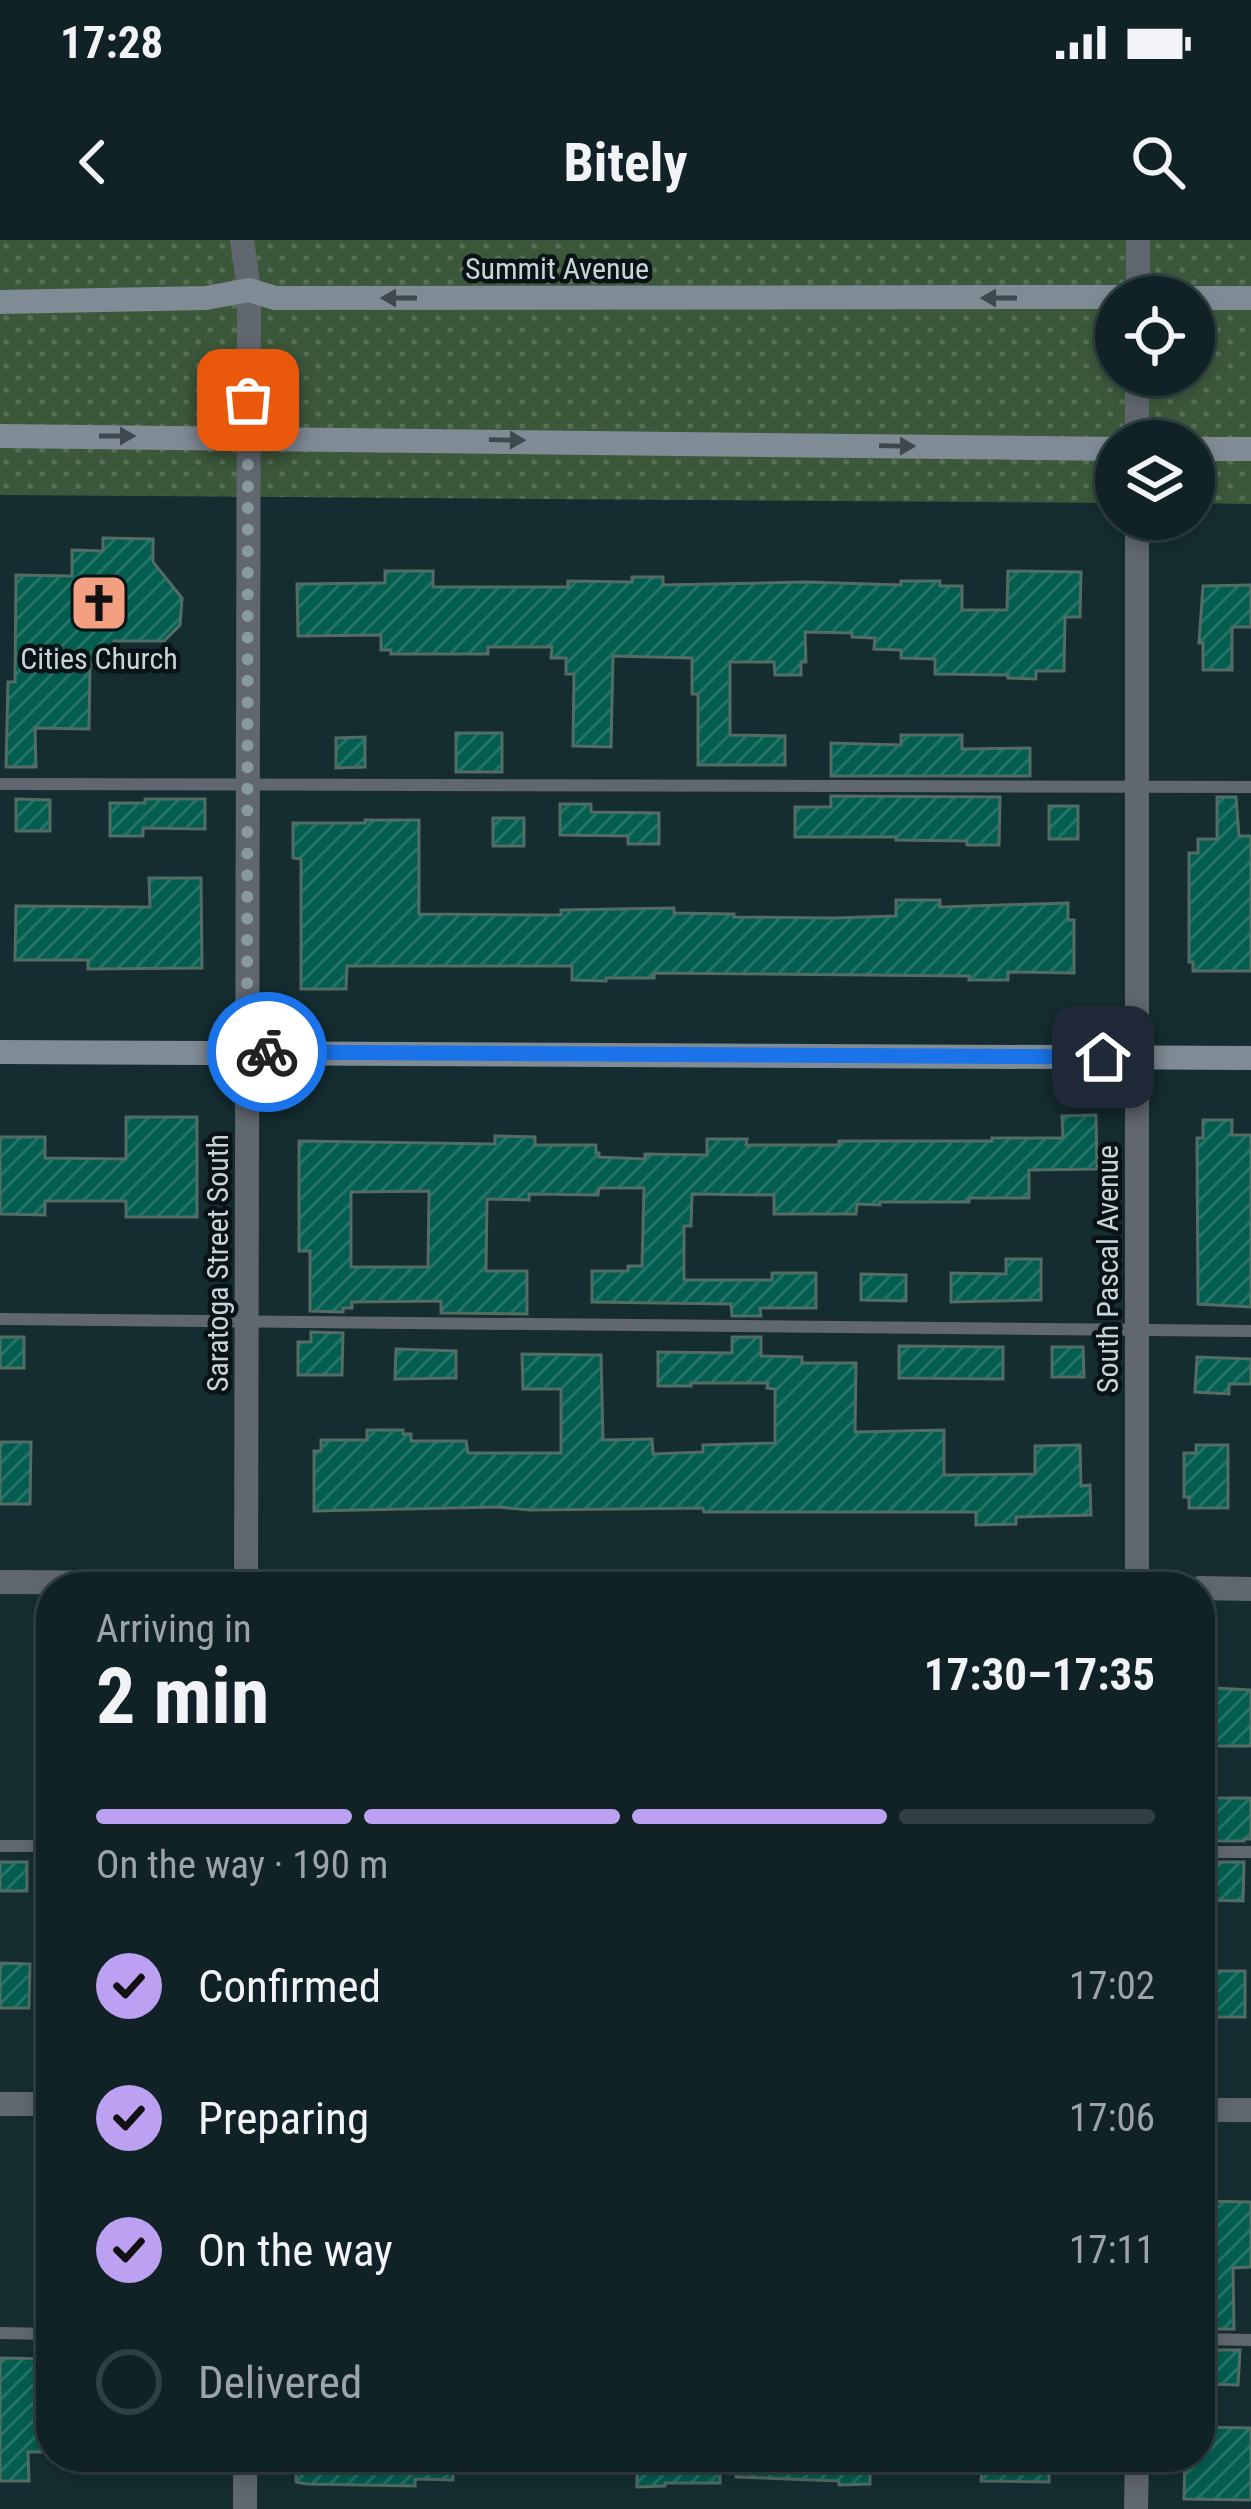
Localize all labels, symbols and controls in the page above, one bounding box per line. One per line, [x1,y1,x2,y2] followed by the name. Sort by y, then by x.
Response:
[60,16,163,69] text: 17:28
[60,129,126,195] icon: back
[1125,129,1191,195] icon: search
[564,131,687,194] text: Bitely
[465,251,649,286] street label: Summit Avenue
[1095,276,1215,540] map controls
[1095,276,1215,396] button: locate
[379,288,417,308] one-way arrow
[979,288,1017,308] one-way arrow
[197,349,299,451] pin
[215,367,281,433] icon: bag
[1095,420,1215,540] button: layers
[99,426,137,446] one-way arrow
[489,431,527,450] one-way arrow
[879,436,917,456] one-way arrow
[68,572,130,634] church icon: Cities Church
[20,641,178,676] place label: Cities Church
[207,992,327,1112] courier
[1052,1006,1154,1108] pin
[234,1019,300,1085] icon: bike
[1070,1024,1136,1090] icon: home
[200,1134,235,1392] street label: Saratoga Street South
[1090,1145,1125,1393] street label: South Pascal Avenue
[96,1606,252,1652] text: Arriving in
[924,1648,1155,1701] text: 17:30–17:35
[96,1651,269,1742] text: 2 min
[96,1842,388,1888] text: On the way · 190 m
[96,1953,162,2019] icon: check
[198,1960,381,2013] text: Confirmed
[1069,1963,1155,2009] text: 17:02
[96,2085,162,2151] icon: check
[198,2092,369,2145] text: Preparing
[1069,2095,1155,2141] text: 17:06
[96,2217,162,2283] icon: check
[198,2224,393,2277] text: On the way
[1069,2227,1155,2273] text: 17:11
[198,2356,362,2409] text: Delivered

